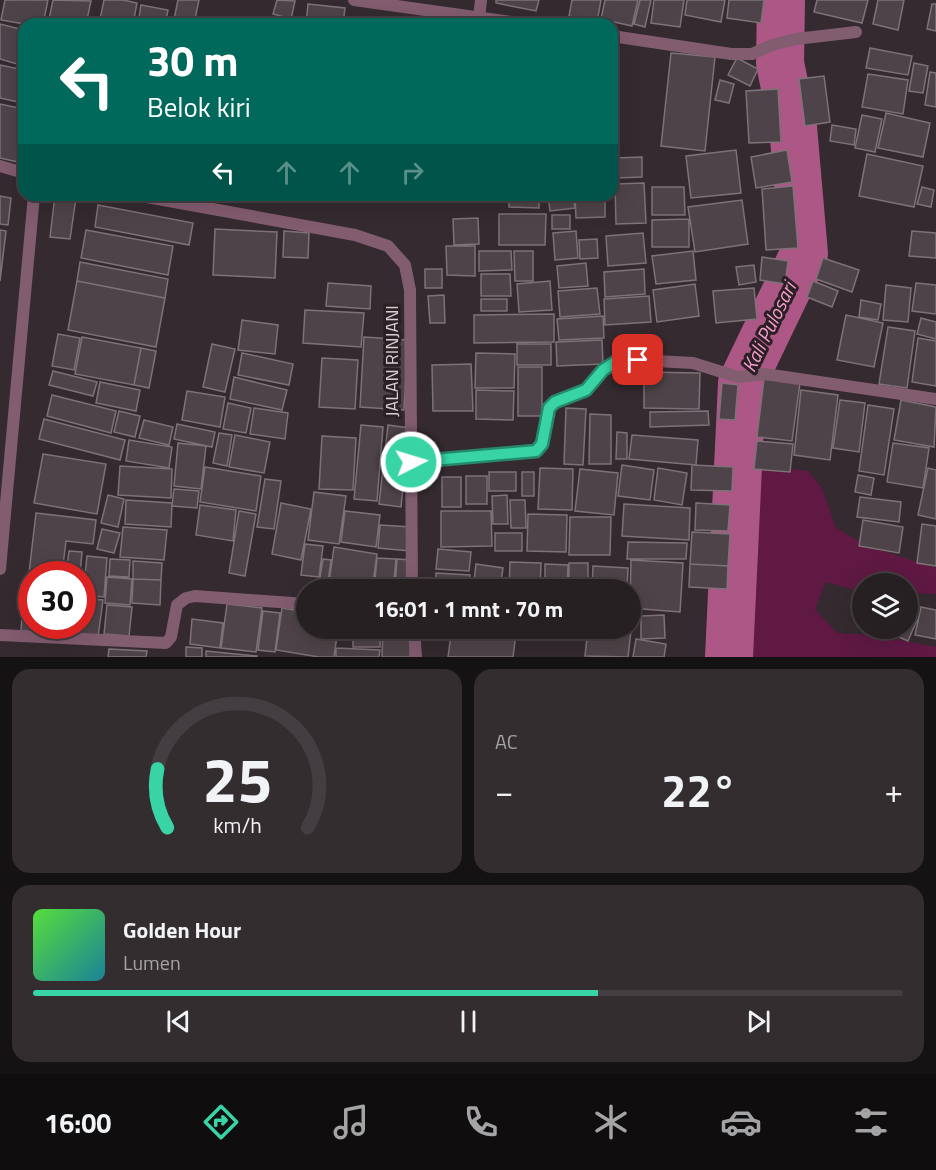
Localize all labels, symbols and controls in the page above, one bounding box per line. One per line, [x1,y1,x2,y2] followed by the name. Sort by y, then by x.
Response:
[147,28,239,92] text: 30 m
[48,42,126,120] icon: left
[147,86,251,127] text: Belok kiri
[207,156,240,189] icon: left
[270,156,303,189] icon: ahead
[333,156,366,189] icon: ahead
[396,156,429,189] icon: right
[733,274,805,377] water label: Kali Pulosari
[378,305,405,417] street label: JALAN RINJANI
[612,334,663,385] pin
[621,343,654,376] icon: arrive
[379,430,443,494] position arrow
[18,561,96,639] speed limit sign: 30
[852,573,918,639] map controls
[852,573,918,639] button: layers
[374,592,563,626] text: 16:01 · 1 mnt · 70 m
[495,726,518,757] text: AC
[202,731,272,826] text: 25
[661,756,737,824] text: 22°
[495,766,513,816] text: −
[885,766,903,816] text: +
[213,809,261,841] text: km/h
[123,913,241,947] text: Golden Hour
[123,947,181,978] text: Lumen
[162,1005,195,1038] icon: previous
[452,1005,485,1038] icon: pause
[742,1005,775,1038] icon: next
[200,1101,242,1143] icon: directions
[330,1101,372,1143] icon: music
[460,1101,502,1143] icon: phone
[590,1101,632,1143] icon: climate
[720,1101,762,1143] icon: car
[850,1101,892,1143] icon: filters
[44,1102,111,1143] text: 16:00

